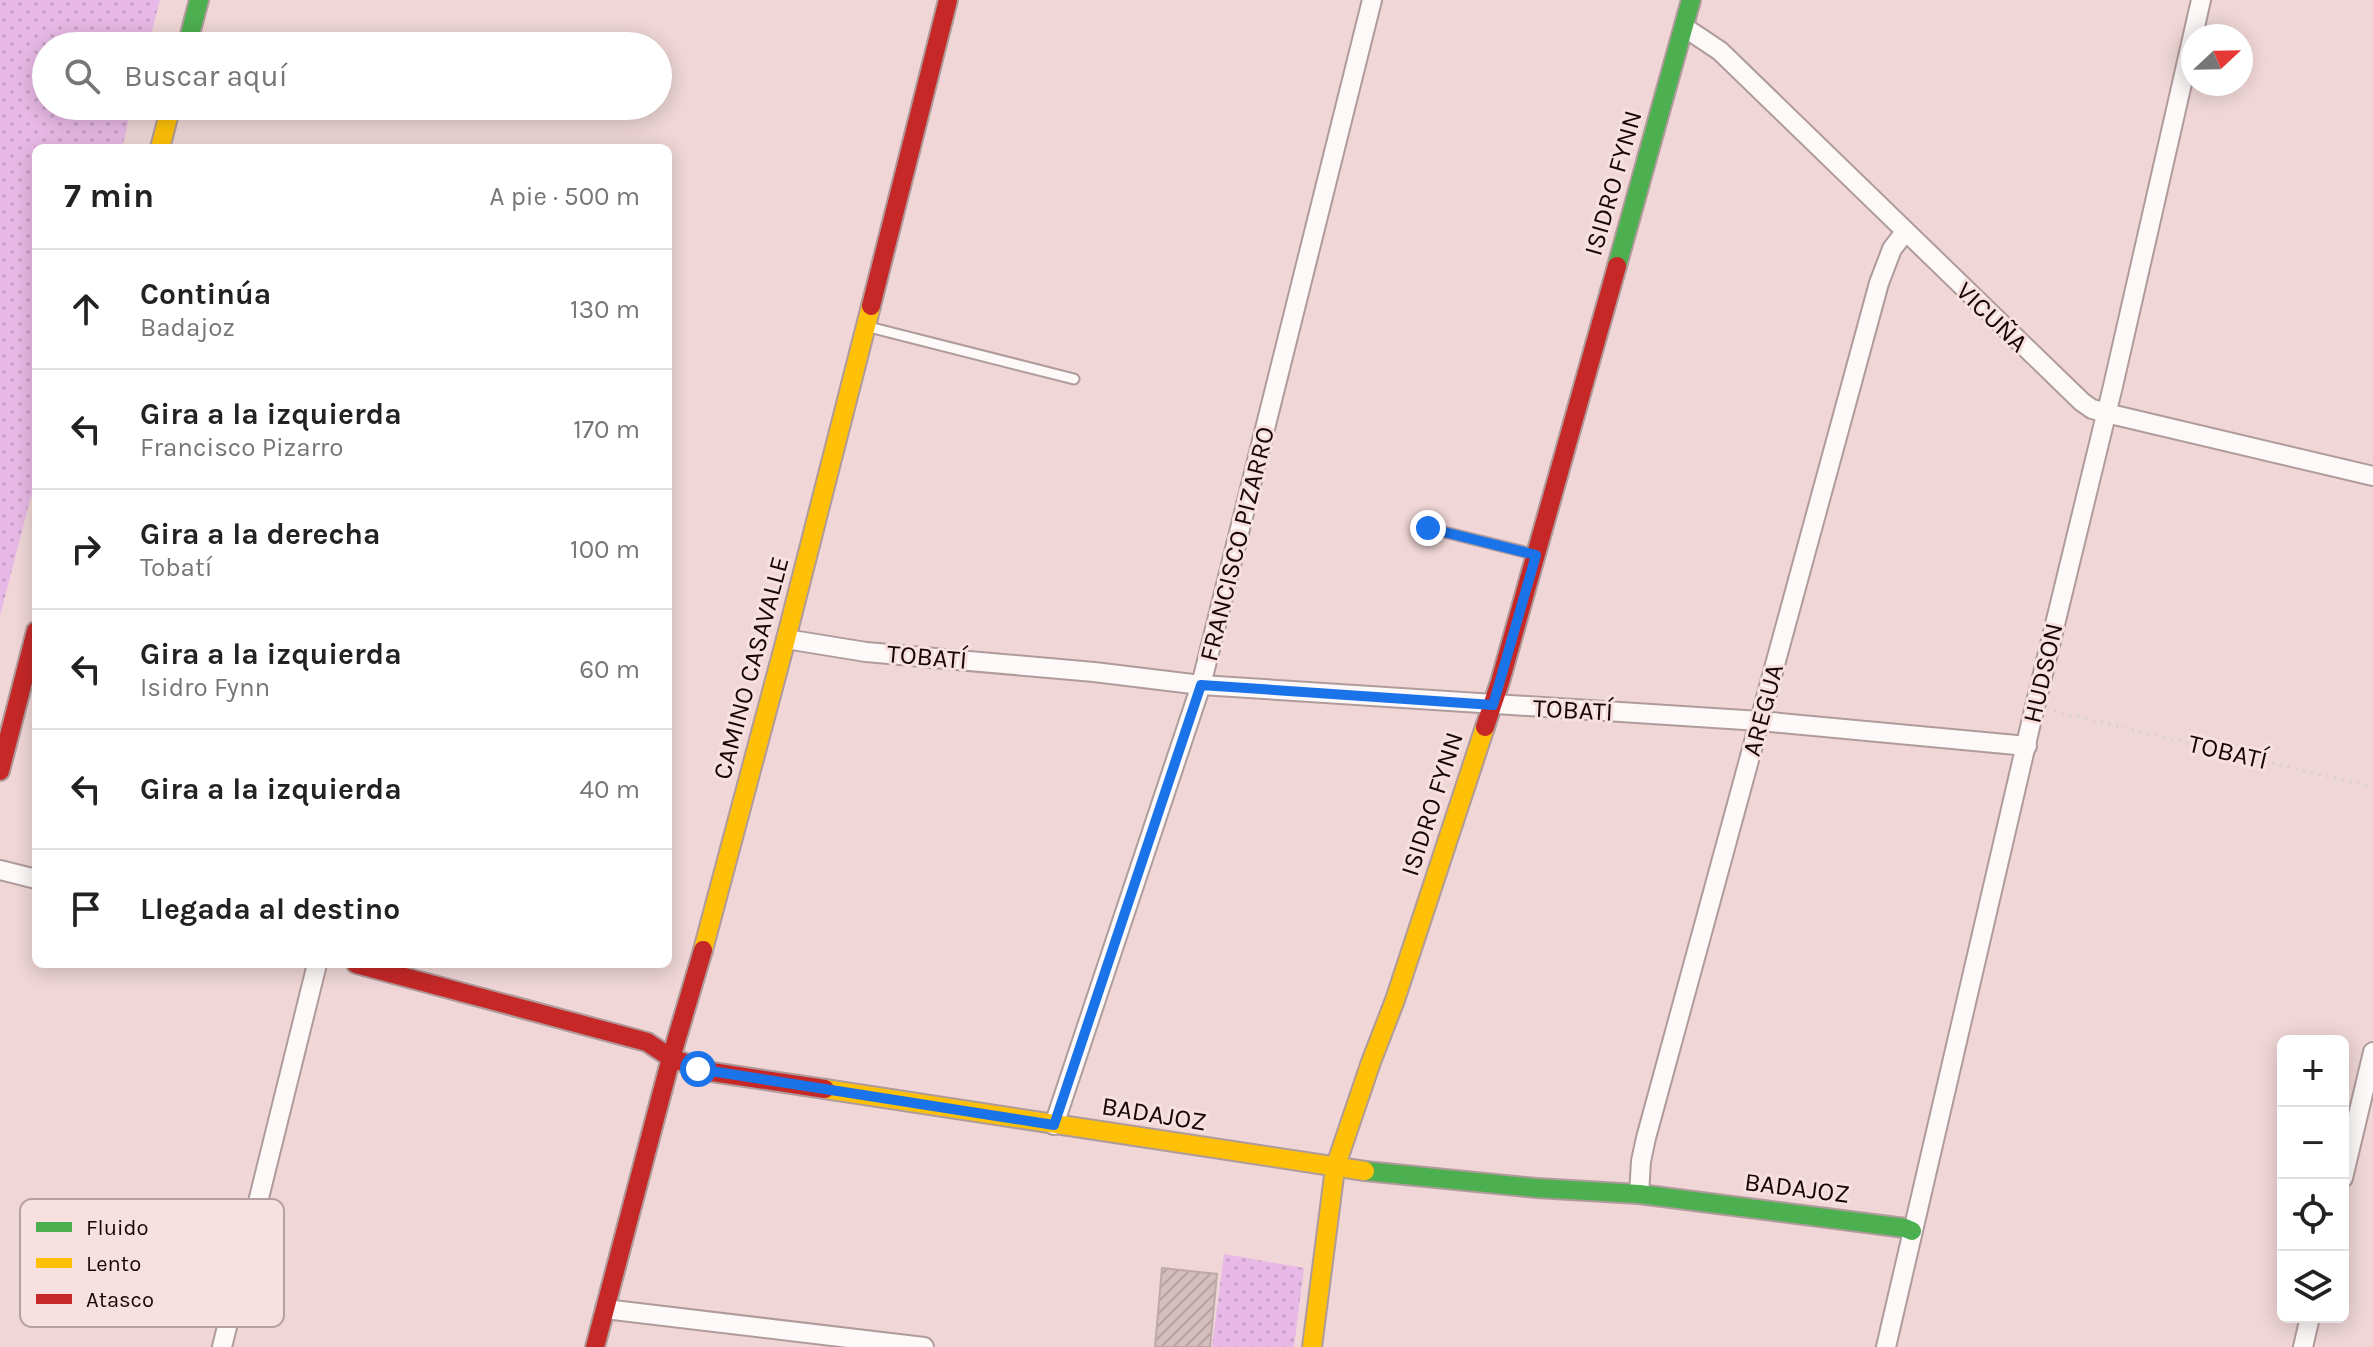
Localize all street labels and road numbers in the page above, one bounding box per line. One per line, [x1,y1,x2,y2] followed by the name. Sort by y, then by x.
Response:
[1577,107,1649,259] street label: ISIDRO FYNN
[1950,275,2034,359] street label: VICUÑA
[1193,423,1281,665] street label: FRANCISCO PIZARRO
[706,553,796,783] street label: CAMINO CASAVALLE
[2016,620,2070,726] street label: HUDSON
[886,637,969,676] street label: TOBATÍ
[1736,660,1790,759] street label: AREGUA
[1532,691,1615,728] street label: TOBATÍ
[2185,727,2271,776] street label: TOBATÍ
[1394,728,1470,880] street label: ISIDRO FYNN
[1099,1090,1209,1138] street label: BADAJOZ
[1743,1166,1851,1210] street label: BADAJOZ

